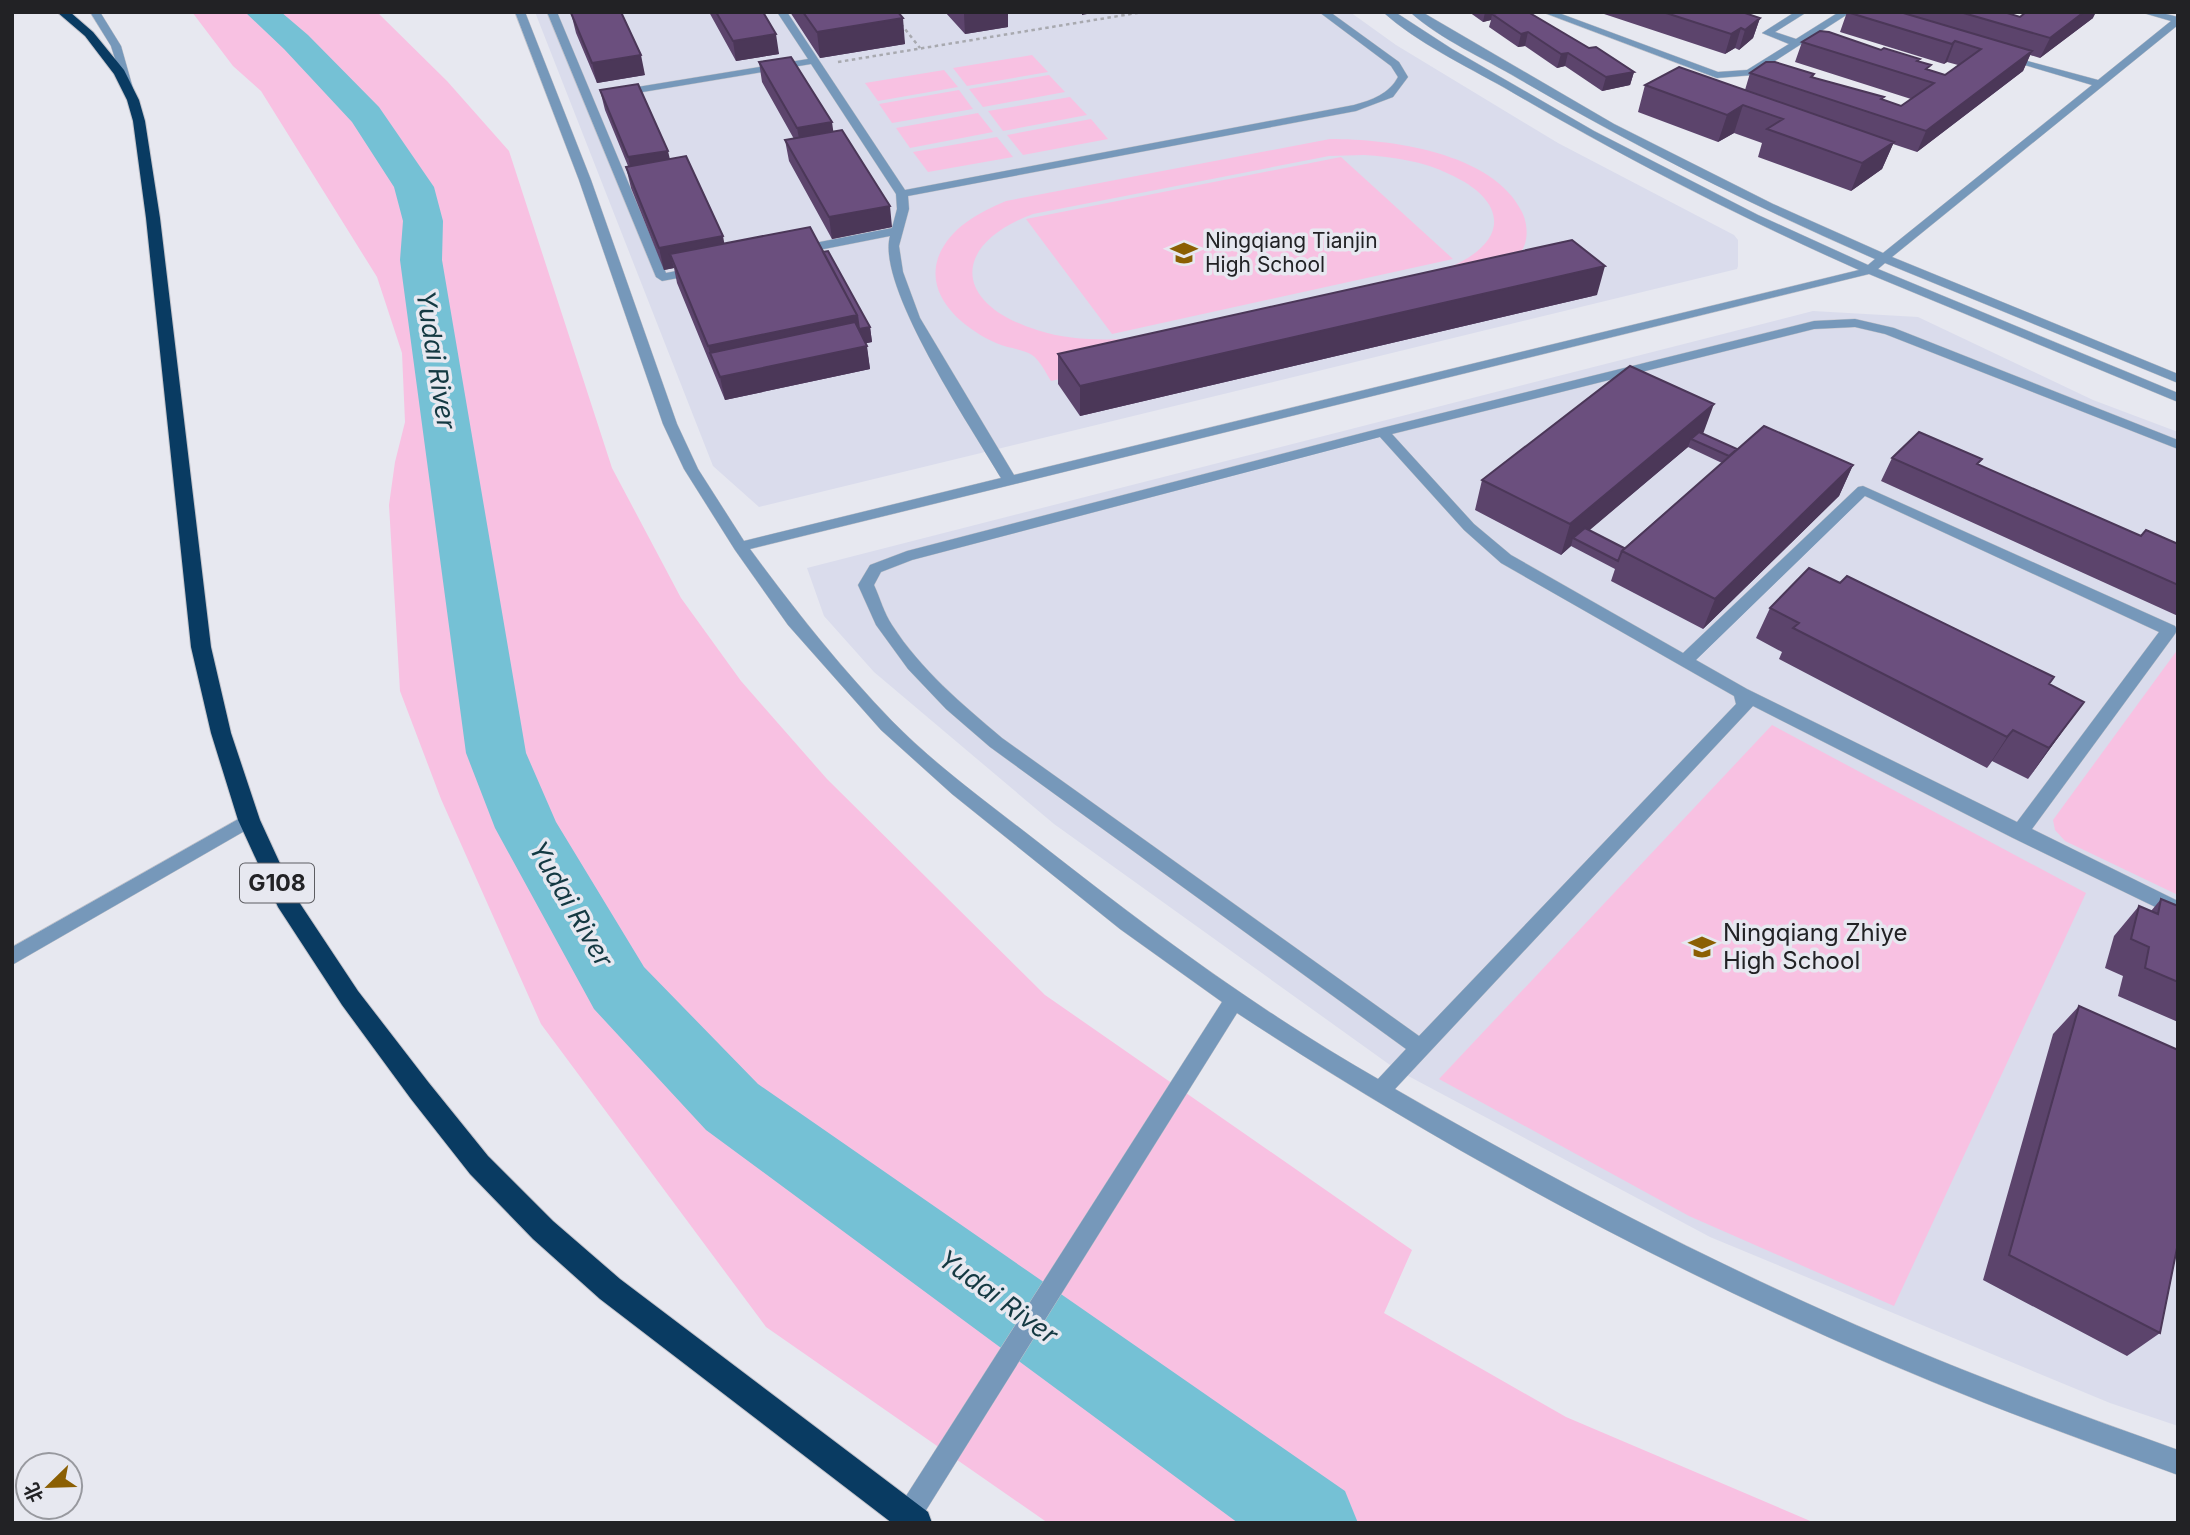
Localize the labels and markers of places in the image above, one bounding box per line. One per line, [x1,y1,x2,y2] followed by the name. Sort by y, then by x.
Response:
[1205,228,1378,277] place label: Ningqiang Tianjin High School
[1169,238,1199,268] school or university icon: Ningqiang Tianjin High School
[1723,918,1908,975] place label: Ningqiang Zhiye High School
[1687,932,1717,962] school or university icon: Ningqiang Zhiye High School

